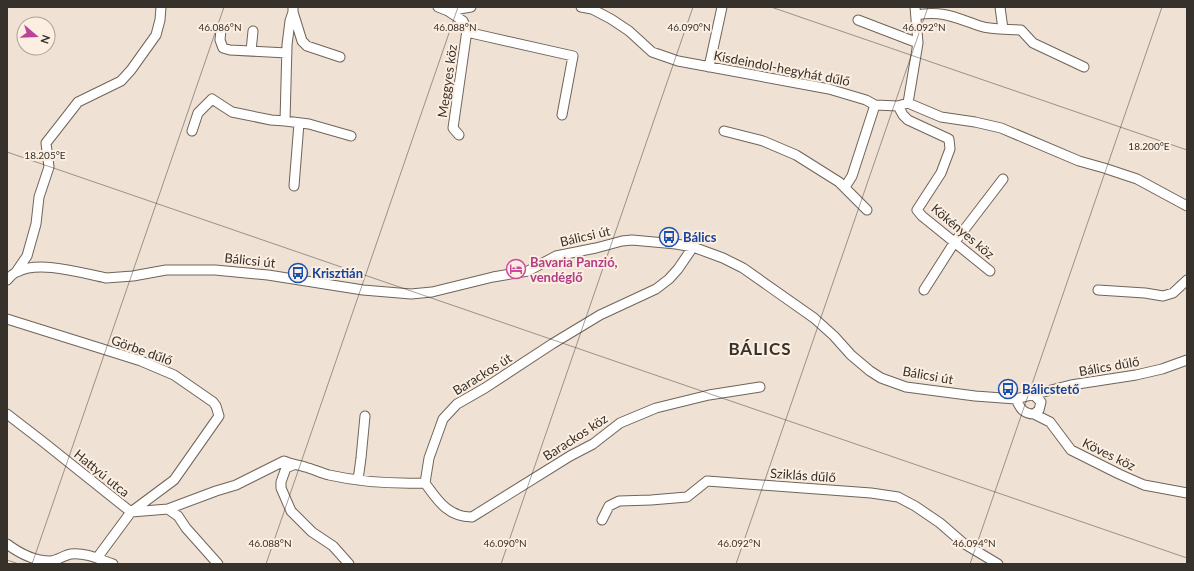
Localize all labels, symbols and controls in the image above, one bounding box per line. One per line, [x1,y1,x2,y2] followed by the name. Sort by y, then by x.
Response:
[16,16,56,56] north arrow
[198,21,242,33] text: 46.086°N
[433,21,477,33] text: 46.088°N
[667,21,711,33] text: 46.090°N
[902,21,946,33] text: 46.092°N
[38,33,53,46] text: N
[434,43,460,119] street label: Meggyes köz
[712,47,852,89] street label: Kisdeindol-hegyhát dűlő
[1128,140,1170,152] text: 18.200°E
[24,149,66,161] text: 18.205°E
[928,200,998,262] street label: Kökényes köz
[558,222,612,250] street label: Bálicsi út
[658,226,680,248] bus stop icon: Bálics
[683,229,717,245] place label: Bálics
[224,249,277,271] street label: Bálicsi út
[530,254,618,285] place label: Bavaria Panzió, vendéglő
[505,258,527,280] hotel icon: Bavaria Panzió, vendéglő
[287,262,309,284] bus stop icon: Krisztián
[312,265,363,281] place label: Krisztián
[109,332,175,368] street label: Görbe dűlő
[728,338,792,359] district label: BÁLICS
[450,349,515,398] street label: Barackos út
[1078,353,1140,379] street label: Bálics dűlő
[901,363,955,387] street label: Bálicsi út
[997,378,1019,400] bus stop icon: Bálicstető
[1022,381,1080,397] place label: Bálicstető
[540,410,610,464] street label: Barackos köz
[1080,434,1138,474] street label: Köves köz
[71,446,133,500] street label: Hattyú utca
[770,465,836,485] street label: Sziklás dűlő
[248,537,292,549] text: 46.088°N
[483,537,527,549] text: 46.090°N
[717,537,761,549] text: 46.092°N
[952,537,996,549] text: 46.094°N

